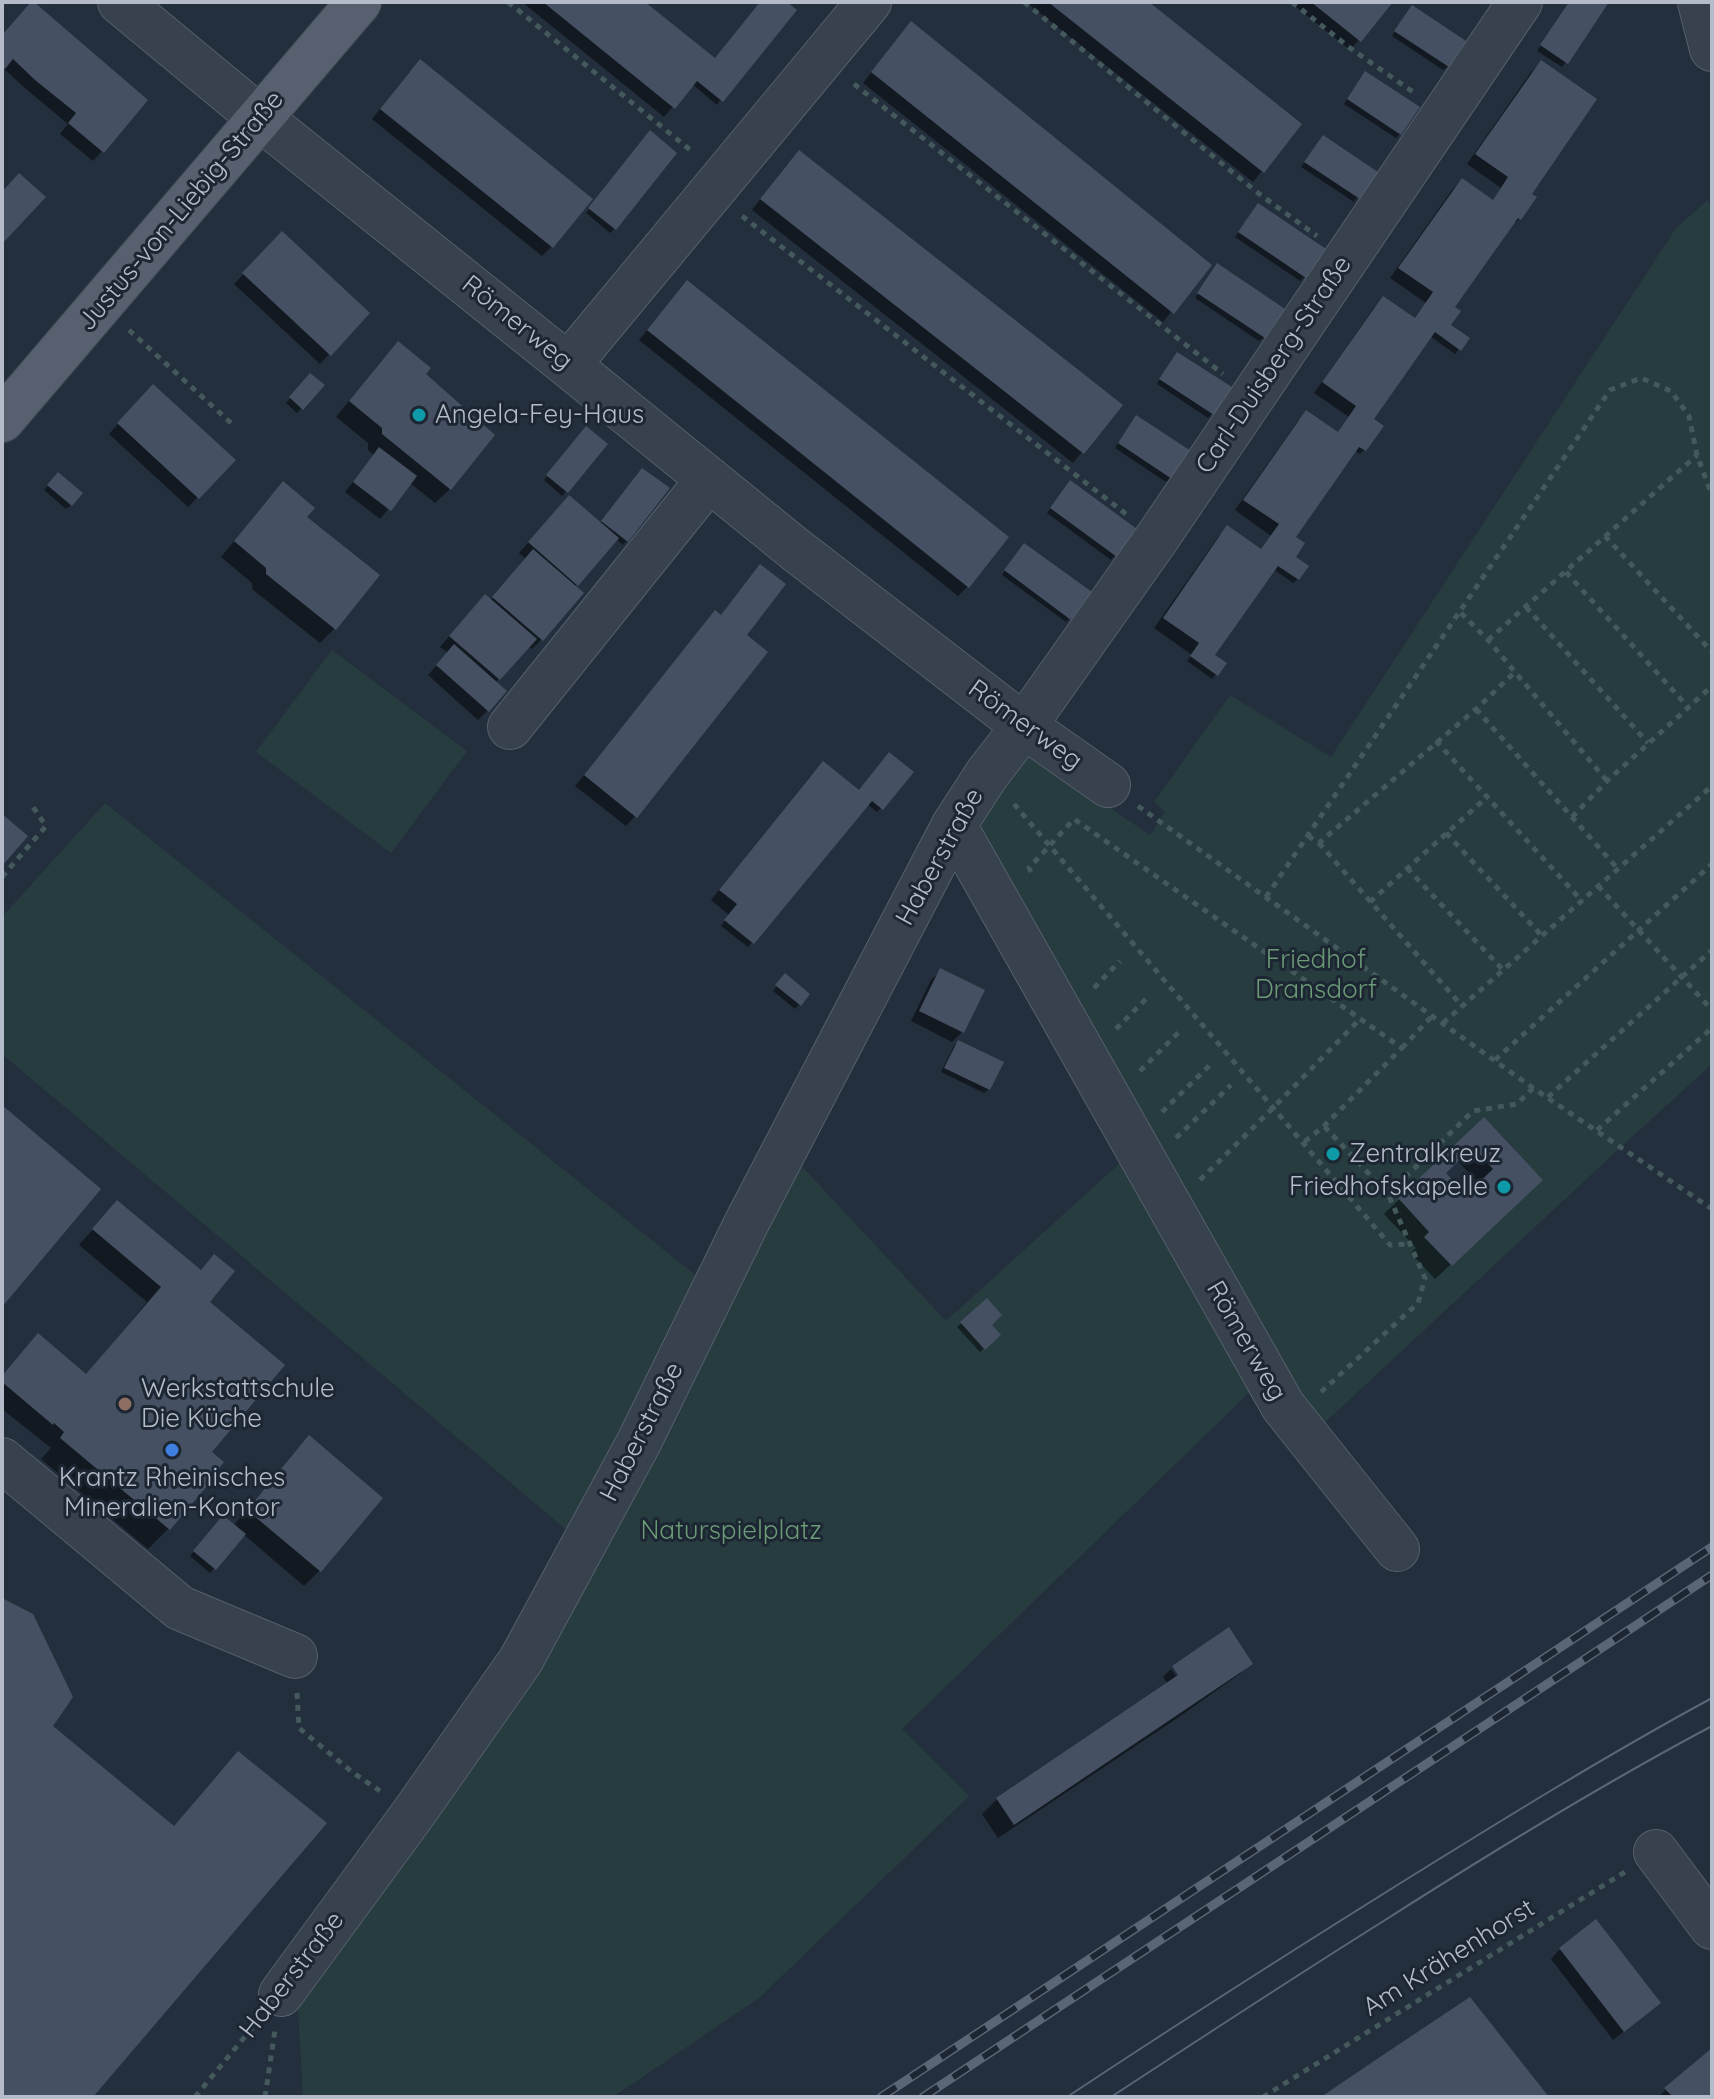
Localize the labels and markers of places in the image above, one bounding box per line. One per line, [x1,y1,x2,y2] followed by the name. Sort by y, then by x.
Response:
[435,399,644,431] place label: Angela-Fey-Haus
[410,406,428,424] marker: Angela-Fey-Haus
[1349,1138,1501,1170] place label: Zentralkreuz
[1324,1145,1342,1163] marker: Zentralkreuz
[1289,1171,1488,1203] place label: Friedhofskapelle
[1495,1178,1513,1196] marker: Friedhofskapelle
[141,1373,335,1434] place label: Werkstattschule Die Küche
[116,1395,134,1413] marker: Werkstattschule Die Küche
[163,1441,181,1459] marker: Krantz Rheinisches Mineralien-Kontor
[59,1462,285,1524] place label: Krantz Rheinisches Mineralien-Kontor

